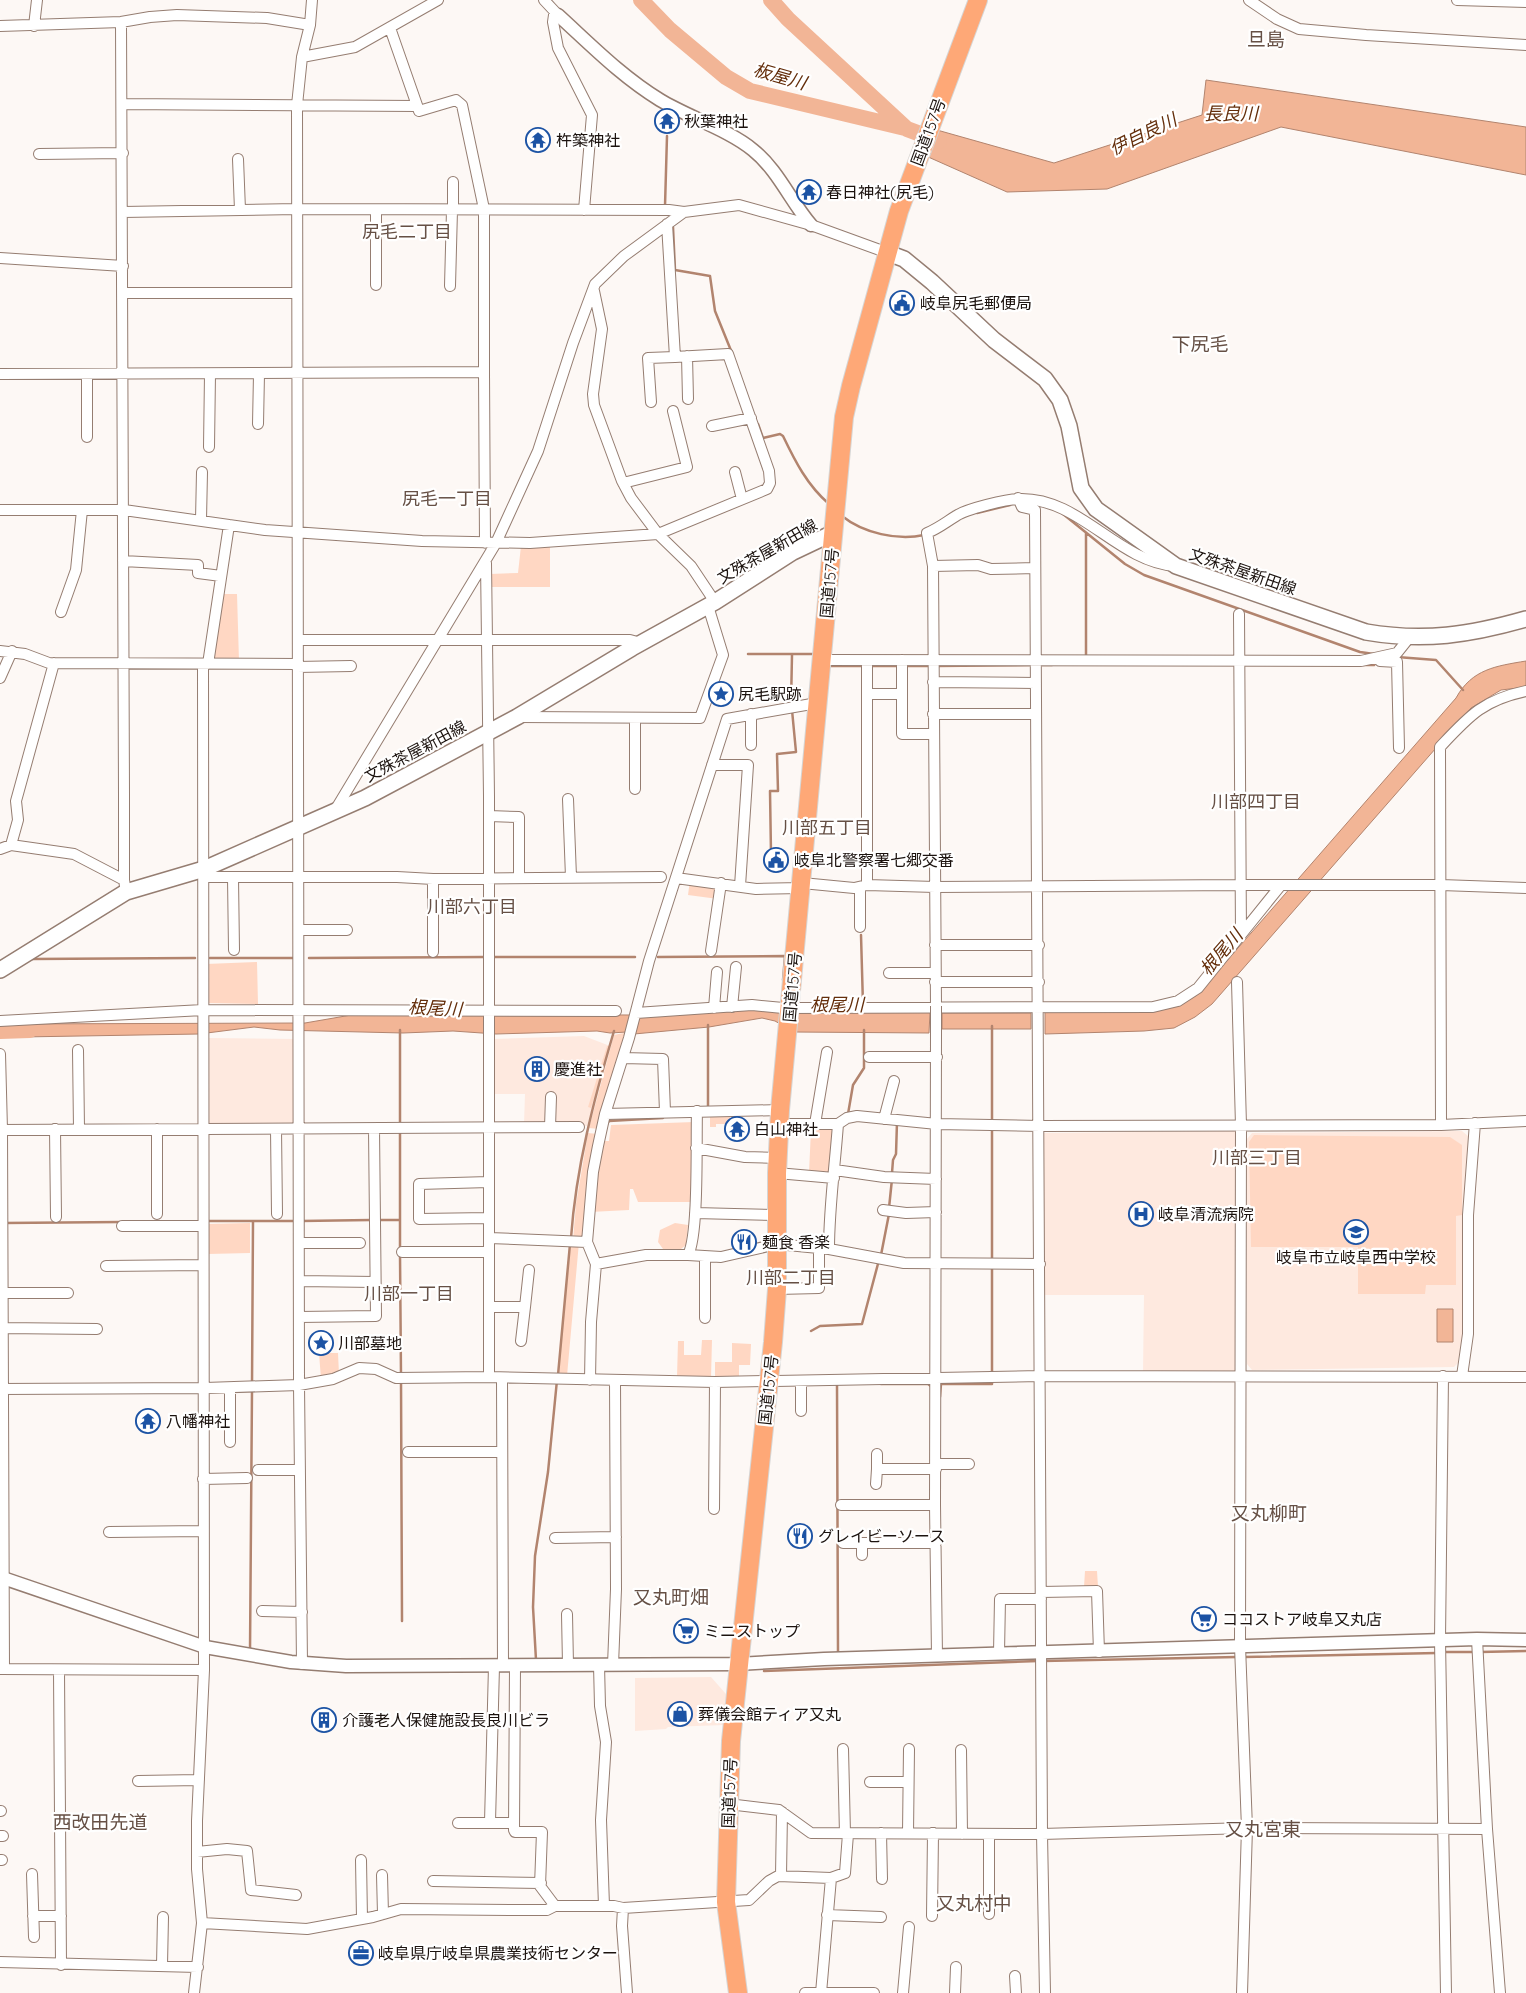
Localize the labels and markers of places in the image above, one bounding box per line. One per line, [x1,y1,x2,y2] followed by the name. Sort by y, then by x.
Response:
[654,108,680,134] temple icon: 秋葉神社
[684,111,748,131] place label: 秋葉神社
[525,127,551,153] temple icon: 杵築神社
[556,130,620,150] place label: 杵築神社
[796,179,822,205] temple icon: 春日神社(尻毛)
[826,182,934,202] place label: 春日神社(尻毛)
[889,290,915,316] public building icon: 岐阜尻毛郵便局
[920,293,1032,313] place label: 岐阜尻毛郵便局
[708,681,734,707] place icon: 尻毛駅跡
[738,684,802,704] place label: 尻毛駅跡
[763,847,789,873] public building icon: 岐阜北警察署七郷交番
[794,850,954,870] place label: 岐阜北警察署七郷交番
[524,1056,550,1082] building icon: 慶進社
[554,1059,602,1079] place label: 慶進社
[724,1116,750,1142] temple icon: 白山神社
[754,1119,818,1139] place label: 白山神社
[1128,1201,1154,1227] hospital icon: 岐阜清流病院
[1158,1204,1254,1224] place label: 岐阜清流病院
[1343,1219,1369,1245] school or university icon: 岐阜市立岐阜西中学校
[731,1229,757,1255] restaurant icon: 麺食 香楽
[762,1232,830,1252] place label: 麺食 香楽
[1276,1247,1436,1267] place label: 岐阜市立岐阜西中学校
[308,1330,334,1356] place icon: 川部墓地
[338,1333,402,1353] place label: 川部墓地
[135,1408,161,1434] temple icon: 八幡神社
[166,1411,230,1431] place label: 八幡神社
[787,1523,813,1549] restaurant icon: グレイビーソース
[818,1526,945,1546] place label: グレイビーソース
[1191,1606,1217,1632] supermarket icon: ココストア岐阜又丸店
[1222,1609,1382,1629] place label: ココストア岐阜又丸店
[673,1618,699,1644] supermarket icon: ミニストップ
[704,1621,800,1641] place label: ミニストップ
[667,1701,693,1727] shop icon: 葬儀会館ティア又丸
[698,1704,841,1724] place label: 葬儀会館ティア又丸
[311,1707,337,1733] building icon: 介護老人保健施設長良川ビラ
[342,1710,550,1730] place label: 介護老人保健施設長良川ビラ
[348,1940,374,1966] office icon: 岐阜県庁岐阜県農業技術センター
[378,1943,618,1963] place label: 岐阜県庁岐阜県農業技術センター

